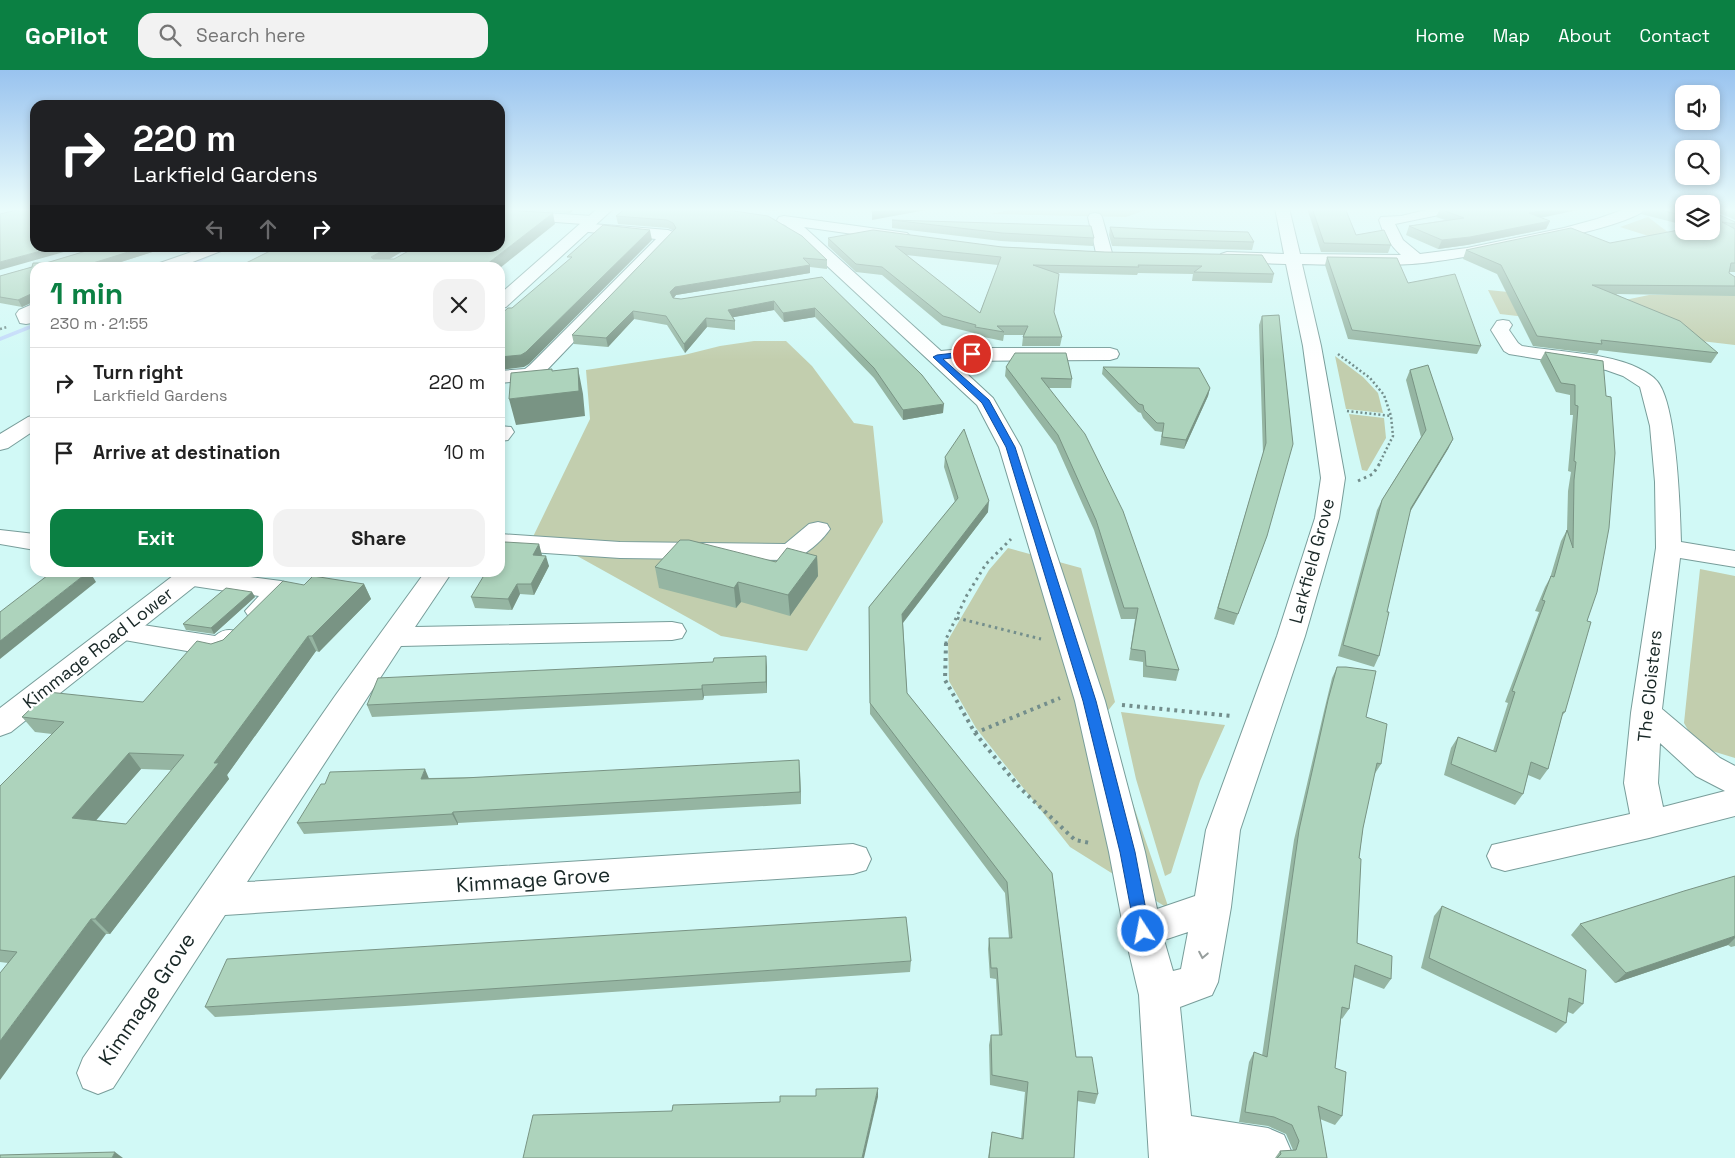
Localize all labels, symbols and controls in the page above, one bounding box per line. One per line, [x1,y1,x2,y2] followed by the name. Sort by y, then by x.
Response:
[138,13,488,58] search box
[25,20,108,51] text: GoPilot
[156,21,184,49] icon: search
[196,23,306,48] text: Search here
[1416,24,1465,47] text: Home
[1493,24,1530,47] text: Map
[1558,24,1612,47] text: About
[1640,24,1710,47] text: Contact
[1675,85,1720,240] map controls
[1675,85,1720,130] button: sound
[133,117,236,161] text: 220 m
[50,120,115,185] icon: right
[1675,140,1720,185] button: search
[133,160,318,188] text: Larkfield Gardens
[1675,195,1720,240] button: layers
[201,215,229,243] icon: left
[254,215,282,243] icon: ahead
[307,215,335,243] icon: right
[50,274,123,313] text: 1 min
[433,279,485,331] button: close
[50,313,148,334] text: 230 m · 21:55
[951,333,993,375] pin
[958,340,986,368] icon: arrive
[93,360,183,385] text: Turn right
[50,369,78,397] icon: right
[429,370,485,395] text: 220 m
[93,385,228,406] text: Larkfield Gardens
[50,439,78,467] icon: arrive
[93,440,281,465] text: Arrive at destination
[444,440,485,465] text: 10 m
[1284,496,1339,626] street label: Larkfield Grove
[50,509,263,567] button: Exit
[273,509,485,567] button: Share
[18,582,178,713] street label: Kimmage Road Lower
[1632,629,1667,743] street label: The Cloisters
[455,861,611,898] street label: Kimmage Grove
[1116,904,1168,956] position arrow
[92,927,201,1070] street label: Kimmage Grove
[1198,951,1209,960] one-way arrow

